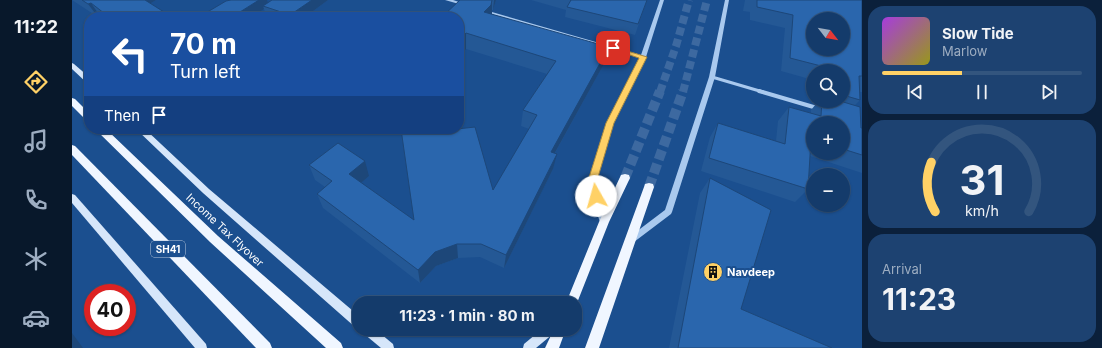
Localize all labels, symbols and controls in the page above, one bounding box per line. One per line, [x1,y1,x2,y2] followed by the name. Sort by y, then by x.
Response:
[806,12,850,56] north arrow
[806,12,850,212] map controls
[14,16,58,37] text: 11:22
[942,24,1014,43] text: Slow Tide
[170,27,237,61] text: 70 m
[104,28,156,80] icon: left
[596,31,630,65] pin
[602,37,624,59] icon: arrive
[942,43,988,59] text: Marlow
[170,61,240,82] text: Turn left
[806,64,850,108] button: search
[22,68,50,96] icon: directions
[904,81,926,103] icon: previous
[971,81,993,103] icon: pause
[1038,81,1060,103] icon: next
[148,104,170,126] icon: arrive
[104,106,140,125] text: Then
[806,116,850,160] button: +
[22,127,50,155] icon: music
[960,155,1004,205] text: 31
[806,168,850,212] button: −
[575,175,617,217] position arrow
[22,186,50,214] icon: phone
[183,190,267,270] street label: Income Tax Flyover
[965,202,999,219] text: km/h
[151,241,185,257] road number: SH41
[22,245,50,273] icon: climate
[702,261,724,283] building icon: Navdeep
[882,261,922,277] text: Arrival
[727,265,775,279] place label: Navdeep
[882,281,956,317] text: 11:23
[84,284,136,336] speed limit sign: 40
[22,304,50,332] icon: car
[399,306,535,325] text: 11:23 · 1 min · 80 m

